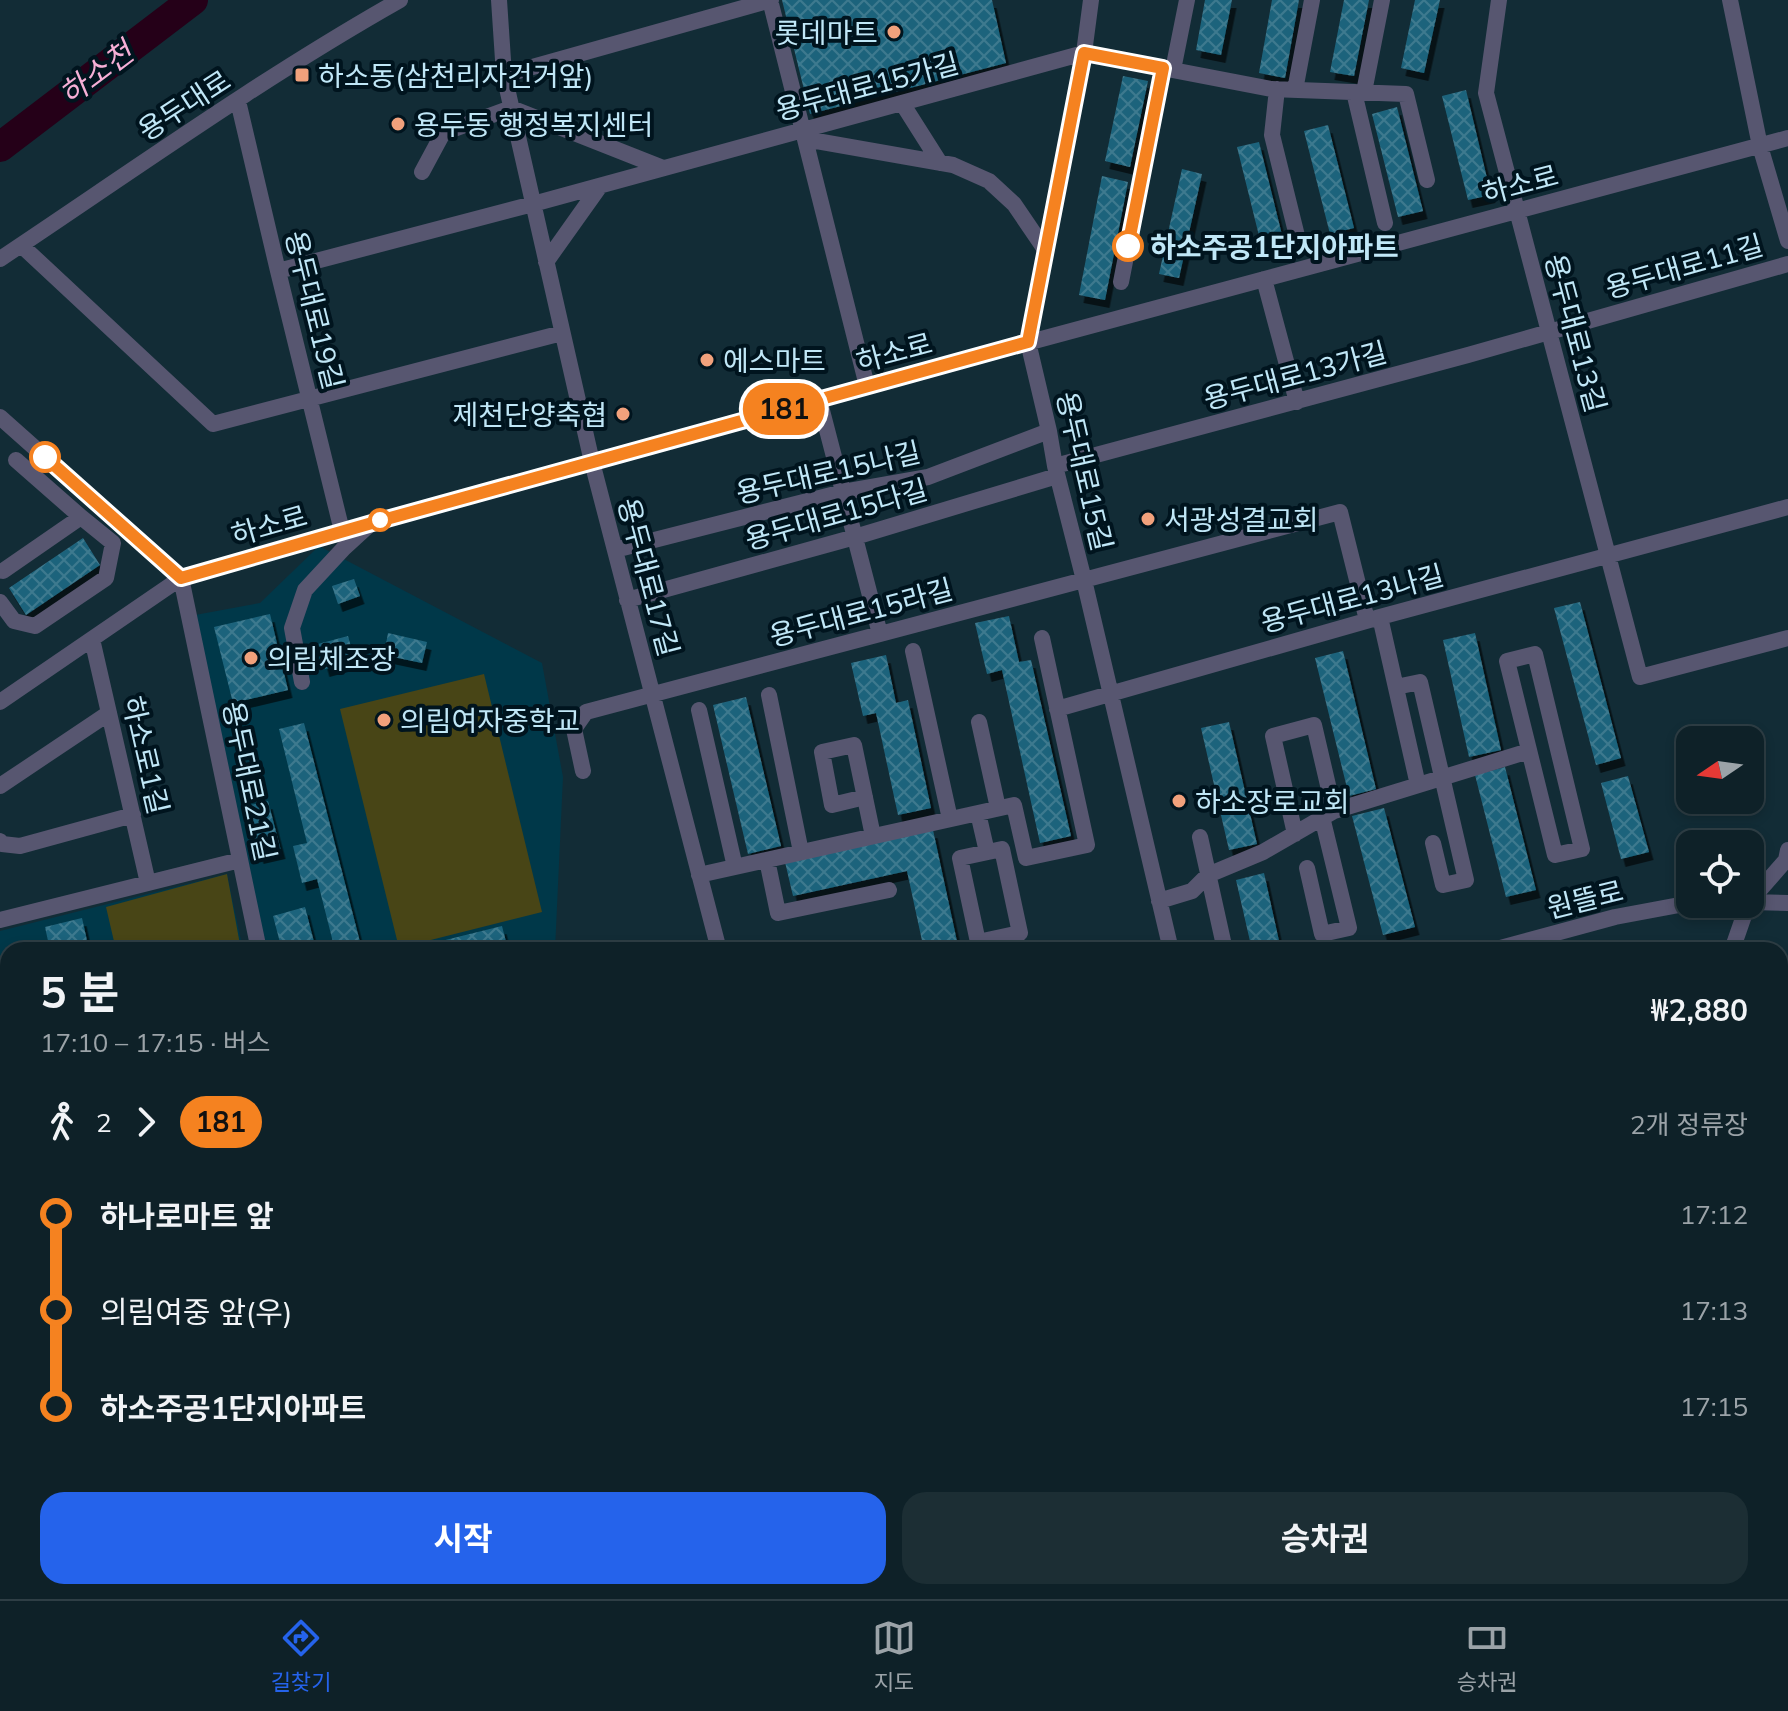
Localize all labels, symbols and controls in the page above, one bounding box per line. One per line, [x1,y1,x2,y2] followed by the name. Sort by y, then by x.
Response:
[775,15,878,50] place label: 롯데마트
[885,23,903,41] marker: 롯데마트
[51,31,143,113] water label: 하소천
[772,45,962,127] street label: 용두대로15가길
[318,58,593,93] place label: 하소동(삼천리자건거앞)
[131,62,237,148] street label: 용두대로
[293,66,311,84] marker: 하소동(삼천리자건거앞)
[414,107,653,142] place label: 용두동 행정복지센터
[389,115,407,133] marker: 용두동 행정복지센터
[1478,157,1562,211] street label: 하소로
[278,227,352,393] street label: 용두대로19길
[1601,227,1767,305] street label: 용두대로11길
[1150,229,1399,264] place label: 하소주공1단지아파트
[1113,231,1143,261] marker: 하소주공1단지아파트
[1538,250,1614,416] street label: 용두대로13길
[852,325,936,379] street label: 하소로
[1200,334,1390,416] street label: 용두대로13가길
[723,343,826,378] place label: 에스마트
[698,351,716,369] marker: 에스마트
[738,383,830,435] line badge: 181
[1050,388,1120,554] street label: 용두대로15길
[759,391,809,426] text: 181
[452,397,607,432] place label: 제천단양축협
[614,405,632,423] marker: 제천단양축협
[732,434,924,510] street label: 용두대로15나길
[30,442,60,472] unlabelled marker
[741,471,931,557] street label: 용두대로15다길
[611,494,687,660] street label: 용두대로17길
[227,498,311,552] street label: 하소로
[1164,502,1319,537] place label: 서광성결교회
[369,509,391,531] unlabelled marker
[1139,510,1157,528] marker: 서광성결교회
[1257,557,1447,639] street label: 용두대로13나길
[766,571,956,653] street label: 용두대로15라길
[267,641,396,676] place label: 의림체조장
[242,649,260,667] marker: 의림체조장
[115,693,177,817] street label: 하소로1길
[216,698,284,864] street label: 용두대로21길
[400,703,580,738] place label: 의림여자중학교
[375,711,393,729] marker: 의림여자중학교
[1676,726,1764,814] north arrow
[1676,726,1764,918] map controls
[1195,784,1350,819] place label: 하소장로교회
[1170,792,1188,810] marker: 하소장로교회
[1676,830,1764,918] button: locate
[1543,873,1627,925] street label: 원뜰로
[40,964,119,1019] text: 5 분
[1651,991,1748,1029] text: ₩2,880
[40,1026,271,1059] text: 17:10 – 17:15 · 버스
[40,1100,84,1144] icon: walk
[124,1100,168,1144] icon: forward
[196,1104,246,1139] text: 181
[96,1106,112,1139] text: 2
[1630,1108,1748,1141] text: 2개 정류장
[100,1197,274,1235] text: 하나로마트 앞
[1680,1198,1748,1231] text: 17:12
[100,1293,293,1331] text: 의림여중 앞(우)
[1680,1294,1748,1327] text: 17:13
[100,1389,366,1427] text: 하소주공1단지아파트
[1680,1390,1748,1423] text: 17:15
[40,1492,886,1584] button: 시작
[902,1492,1748,1584] button: 승차권
[270,1616,331,1696] tab: 길찾기
[872,1616,916,1696] tab: 지도
[1457,1616,1518,1696] tab: 승차권

